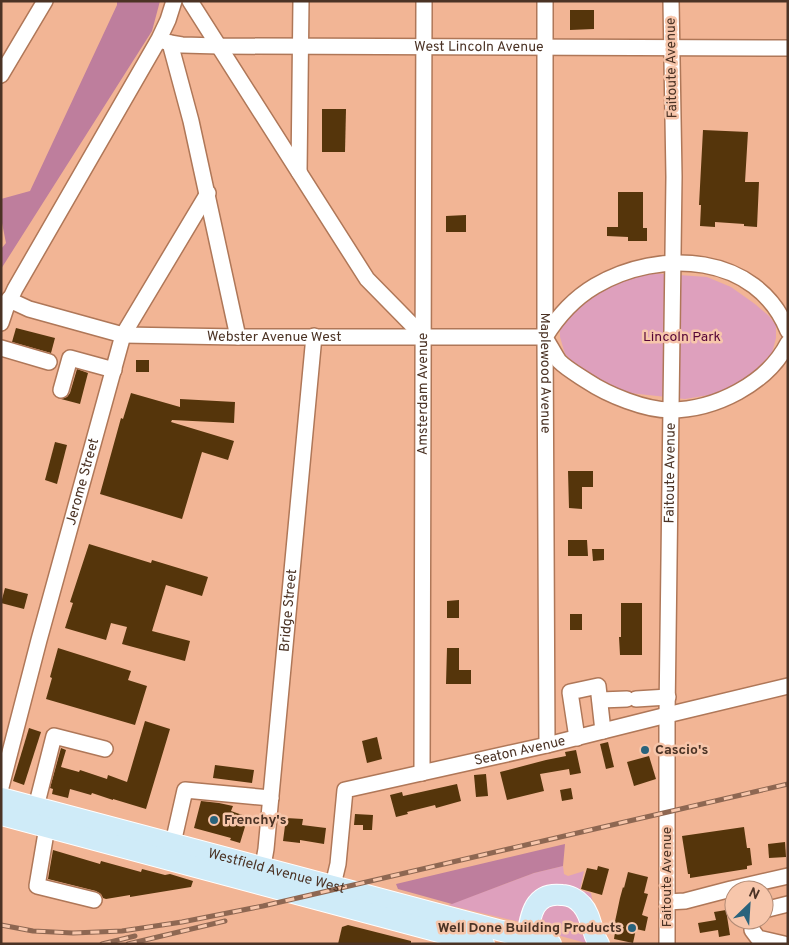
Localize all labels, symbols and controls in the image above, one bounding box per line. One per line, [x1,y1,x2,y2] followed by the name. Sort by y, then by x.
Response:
[663,17,681,119] street label: Faitoute Avenue
[414,38,544,56] street label: West Lincoln Avenue
[537,313,554,433] street label: Maplewood Avenue
[207,328,341,346] street label: Webster Avenue West
[643,329,721,346] park label: Lincoln Park
[414,333,432,455] street label: Amsterdam Avenue
[661,422,679,524] street label: Faitoute Avenue
[62,436,103,527] street label: Jerome Street
[276,568,301,653] street label: Bridge Street
[472,732,567,769] street label: Seaton Avenue
[655,742,708,759] place label: Cascio's
[639,744,651,756] marker: Cascio's
[224,812,287,829] place label: Frenchy's
[208,814,220,826] marker: Frenchy's
[659,827,676,927] street label: Faitoute Avenue
[206,845,347,897] street label: Westfield Avenue West
[724,880,774,930] north arrow
[746,885,762,904] text: N
[438,920,622,937] place label: Well Done Building Products
[626,922,638,934] marker: Well Done Building Products

